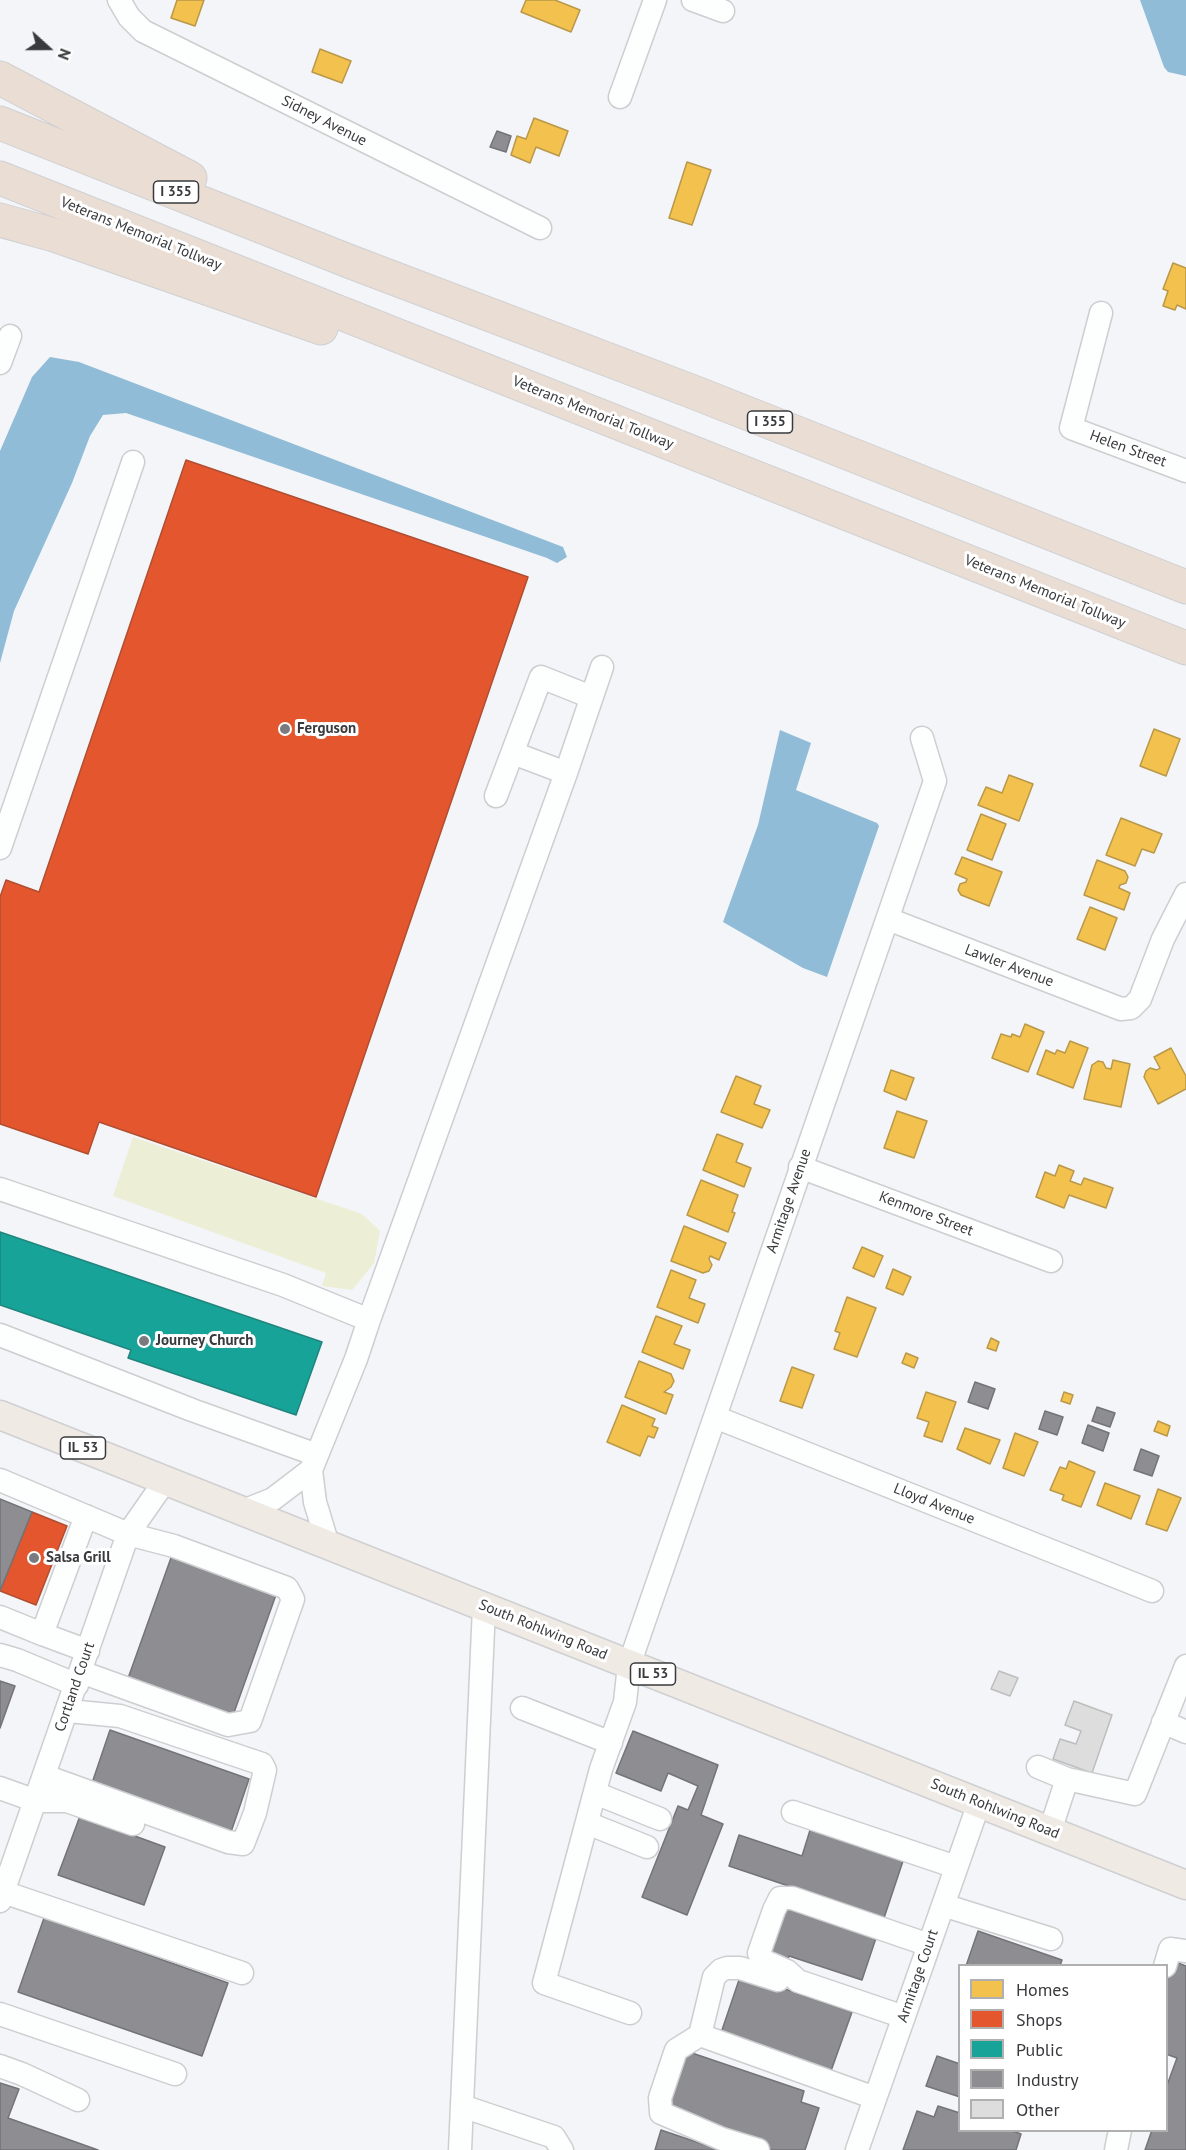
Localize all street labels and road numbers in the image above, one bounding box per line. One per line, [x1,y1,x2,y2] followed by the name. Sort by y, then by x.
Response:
[278,92,370,150] street label: Sidney Avenue
[154,181,198,203] road number: I 355
[58,193,224,275] street label: Veterans Memorial Tollway
[510,372,676,454] street label: Veterans Memorial Tollway
[748,411,792,433] road number: I 355
[1087,427,1169,471] street label: Helen Street
[962,551,1128,633] street label: Veterans Memorial Tollway
[962,941,1056,991] street label: Lawler Avenue
[763,1146,815,1256] street label: Armitage Avenue
[876,1188,976,1240] street label: Kenmore Street
[60,1437,106,1459] road number: IL 53
[891,1480,977,1528] street label: Lloyd Avenue
[476,1596,610,1664] street label: South Rohlwing Road
[51,1640,99,1734] street label: Cortland Court
[630,1663,676,1685] road number: IL 53
[928,1775,1062,1843] street label: South Rohlwing Road
[894,1927,942,2025] street label: Armitage Court

